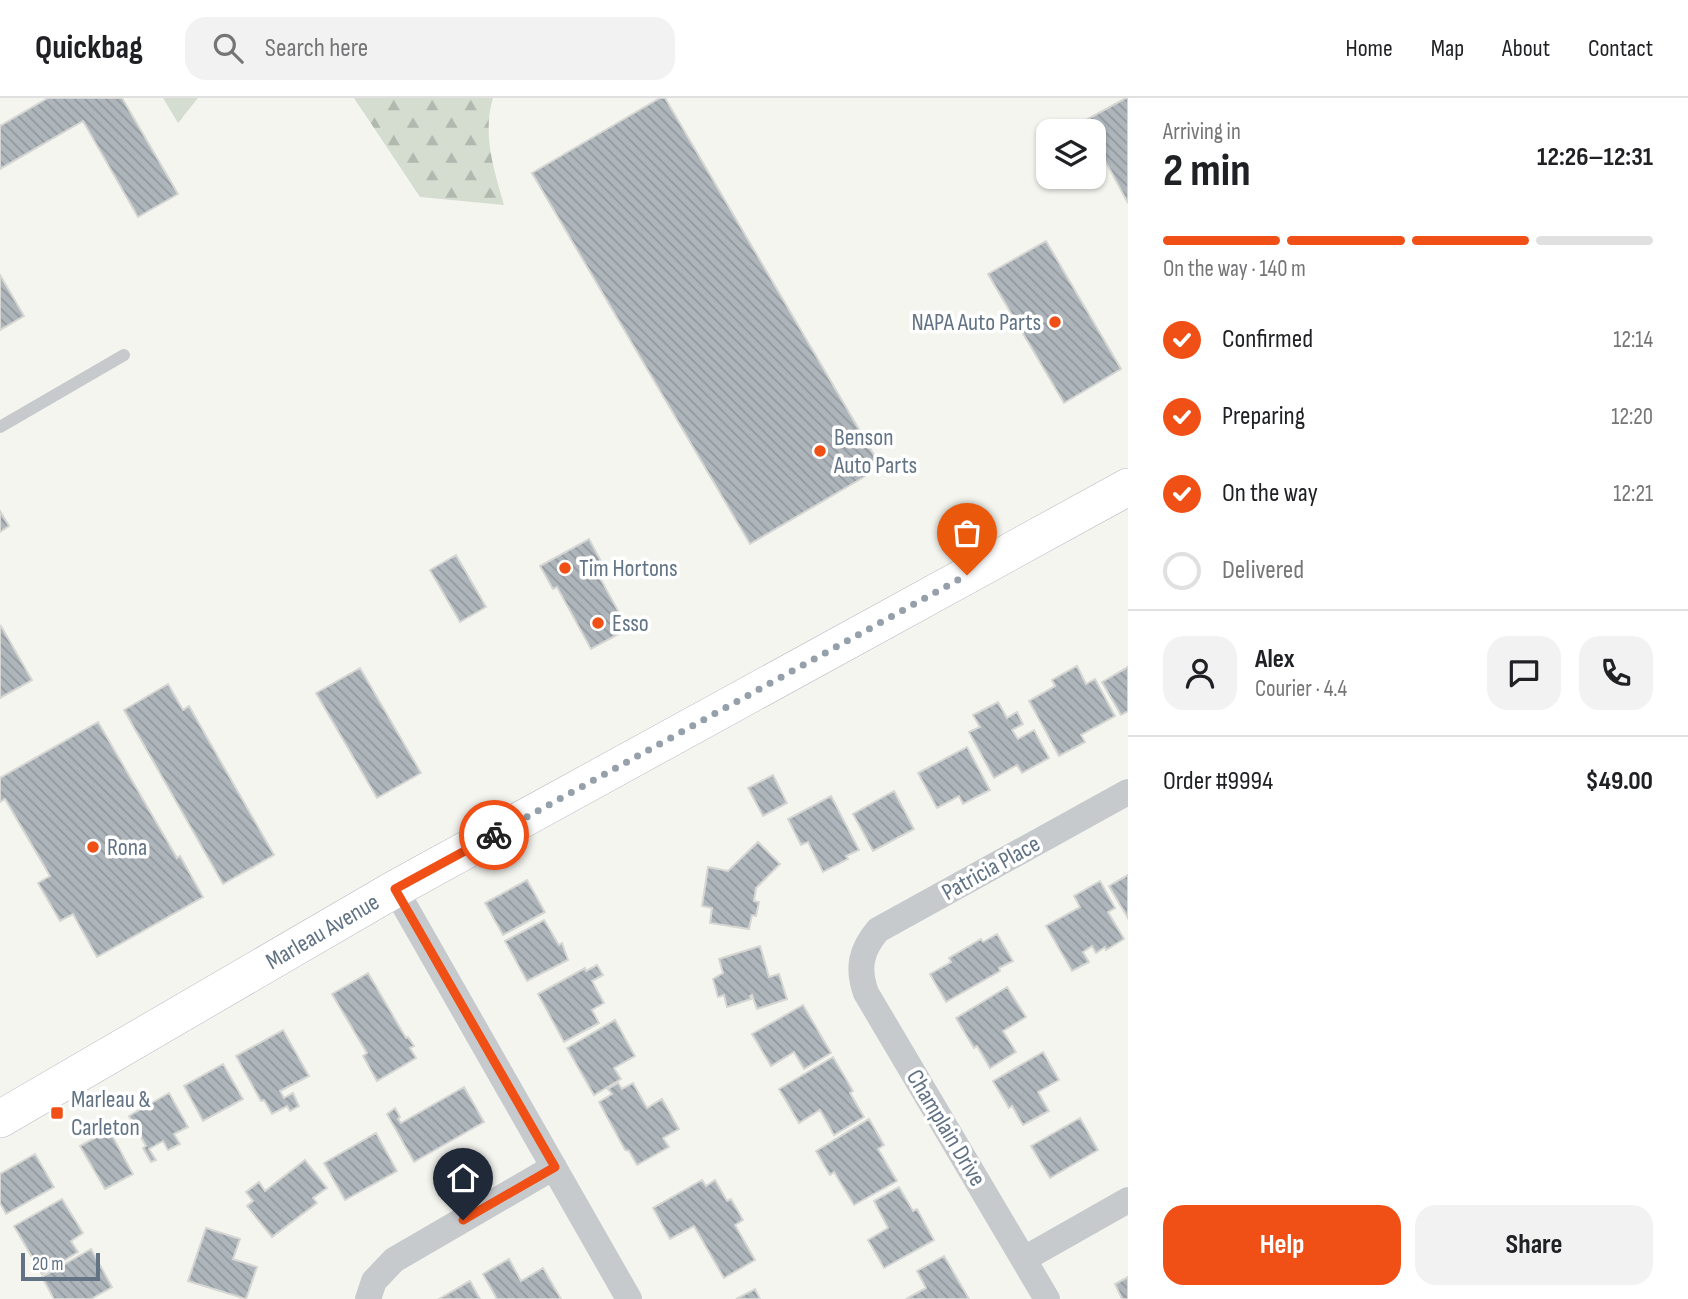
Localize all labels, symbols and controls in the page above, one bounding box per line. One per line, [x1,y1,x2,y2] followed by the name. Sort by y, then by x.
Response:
[185,17,675,80] search box
[35,28,143,68] text: Quickbag
[209,29,247,67] icon: search
[265,33,368,64] text: Search here
[1345,34,1393,63] text: Home
[1431,34,1464,63] text: Map
[1502,34,1550,63] text: About
[1588,34,1653,63] text: Contact
[1163,118,1241,146] text: Arriving in
[1036,119,1106,189] map controls
[1036,119,1106,189] button: layers
[1537,142,1653,173] text: 12:26–12:31
[1163,144,1251,199] text: 2 min
[1163,255,1306,283] text: On the way · 140 m
[912,308,1041,337] place label: NAPA Auto Parts
[1047,314,1063,330] marker: NAPA Auto Parts
[1163,321,1201,359] icon: check
[1222,324,1313,355] text: Confirmed
[1613,326,1653,354] text: 12:14
[1163,398,1201,436] icon: check
[1222,401,1305,432] text: Preparing
[1611,403,1653,431] text: 12:20
[833,423,917,480] place label: Benson Auto Parts
[812,443,828,459] marker: Benson Auto Parts
[1163,475,1201,513] icon: check
[1222,478,1318,509] text: On the way
[1613,480,1653,508] text: 12:21
[937,503,997,575] pin
[948,514,986,552] icon: bag
[579,554,678,583] place label: Tim Hortons
[1222,555,1304,586] text: Delivered
[557,560,573,576] marker: Tim Hortons
[612,609,649,638] place label: Esso
[590,615,606,631] marker: Esso
[1163,636,1237,710] button: person
[1487,636,1561,710] button: chat
[1579,636,1653,710] button: phone
[1255,644,1295,675] text: Alex
[1255,675,1347,703] text: Courier · 4.4
[1163,766,1273,797] text: Order #9994
[1586,766,1653,797] text: $49.00
[459,800,529,870] courier
[475,816,513,854] icon: bike
[937,829,1045,907] street label: Patricia Place
[107,833,147,862] place label: Rona
[85,839,101,855] marker: Rona
[260,887,384,976] street label: Marleau Avenue
[900,1065,992,1191] street label: Champlain Drive
[71,1085,151,1142] place label: Marleau & Carleton
[49,1105,65,1121] marker: Marleau & Carleton
[433,1148,493,1220] pin
[444,1159,482,1197] icon: home
[1163,1205,1401,1285] button: Help
[1415,1205,1653,1285] button: Share
[21,1250,100,1282] scale bar
[32,1253,64,1276] text: 20 m

